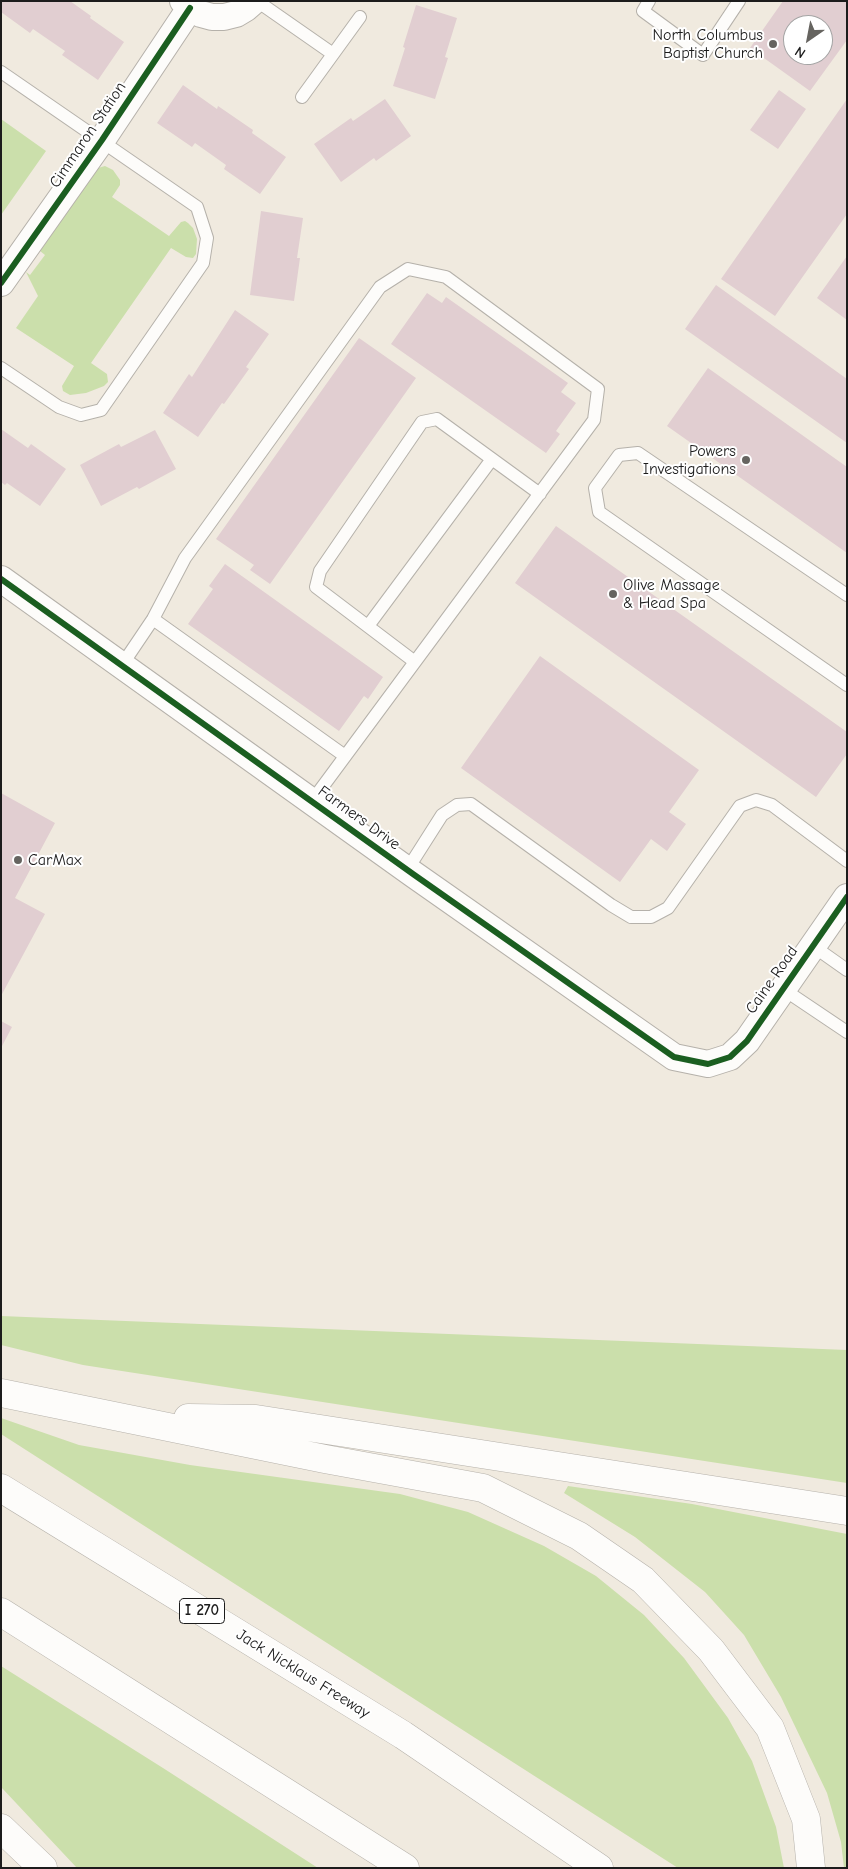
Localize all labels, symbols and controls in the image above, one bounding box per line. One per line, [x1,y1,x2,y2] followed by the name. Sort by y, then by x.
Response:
[783,15,833,65] north arrow
[653,25,763,63] place label: North Columbus Baptist Church
[767,38,779,50] marker: North Columbus Baptist Church
[792,43,809,62] text: N
[45,78,131,192] street label: Cimmaron Station
[643,441,736,479] place label: Powers Investigations
[740,454,752,466] marker: Powers Investigations
[623,575,720,613] place label: Olive Massage & Head Spa
[607,588,619,600] marker: Olive Massage & Head Spa
[314,782,404,854] street label: Farmers Drive
[28,850,82,870] place label: CarMax
[12,854,24,866] marker: CarMax
[742,942,802,1018] street label: Caine Road
[180,1598,224,1624] road number: I 270
[233,1625,373,1723] street label: Jack Nicklaus Freeway

